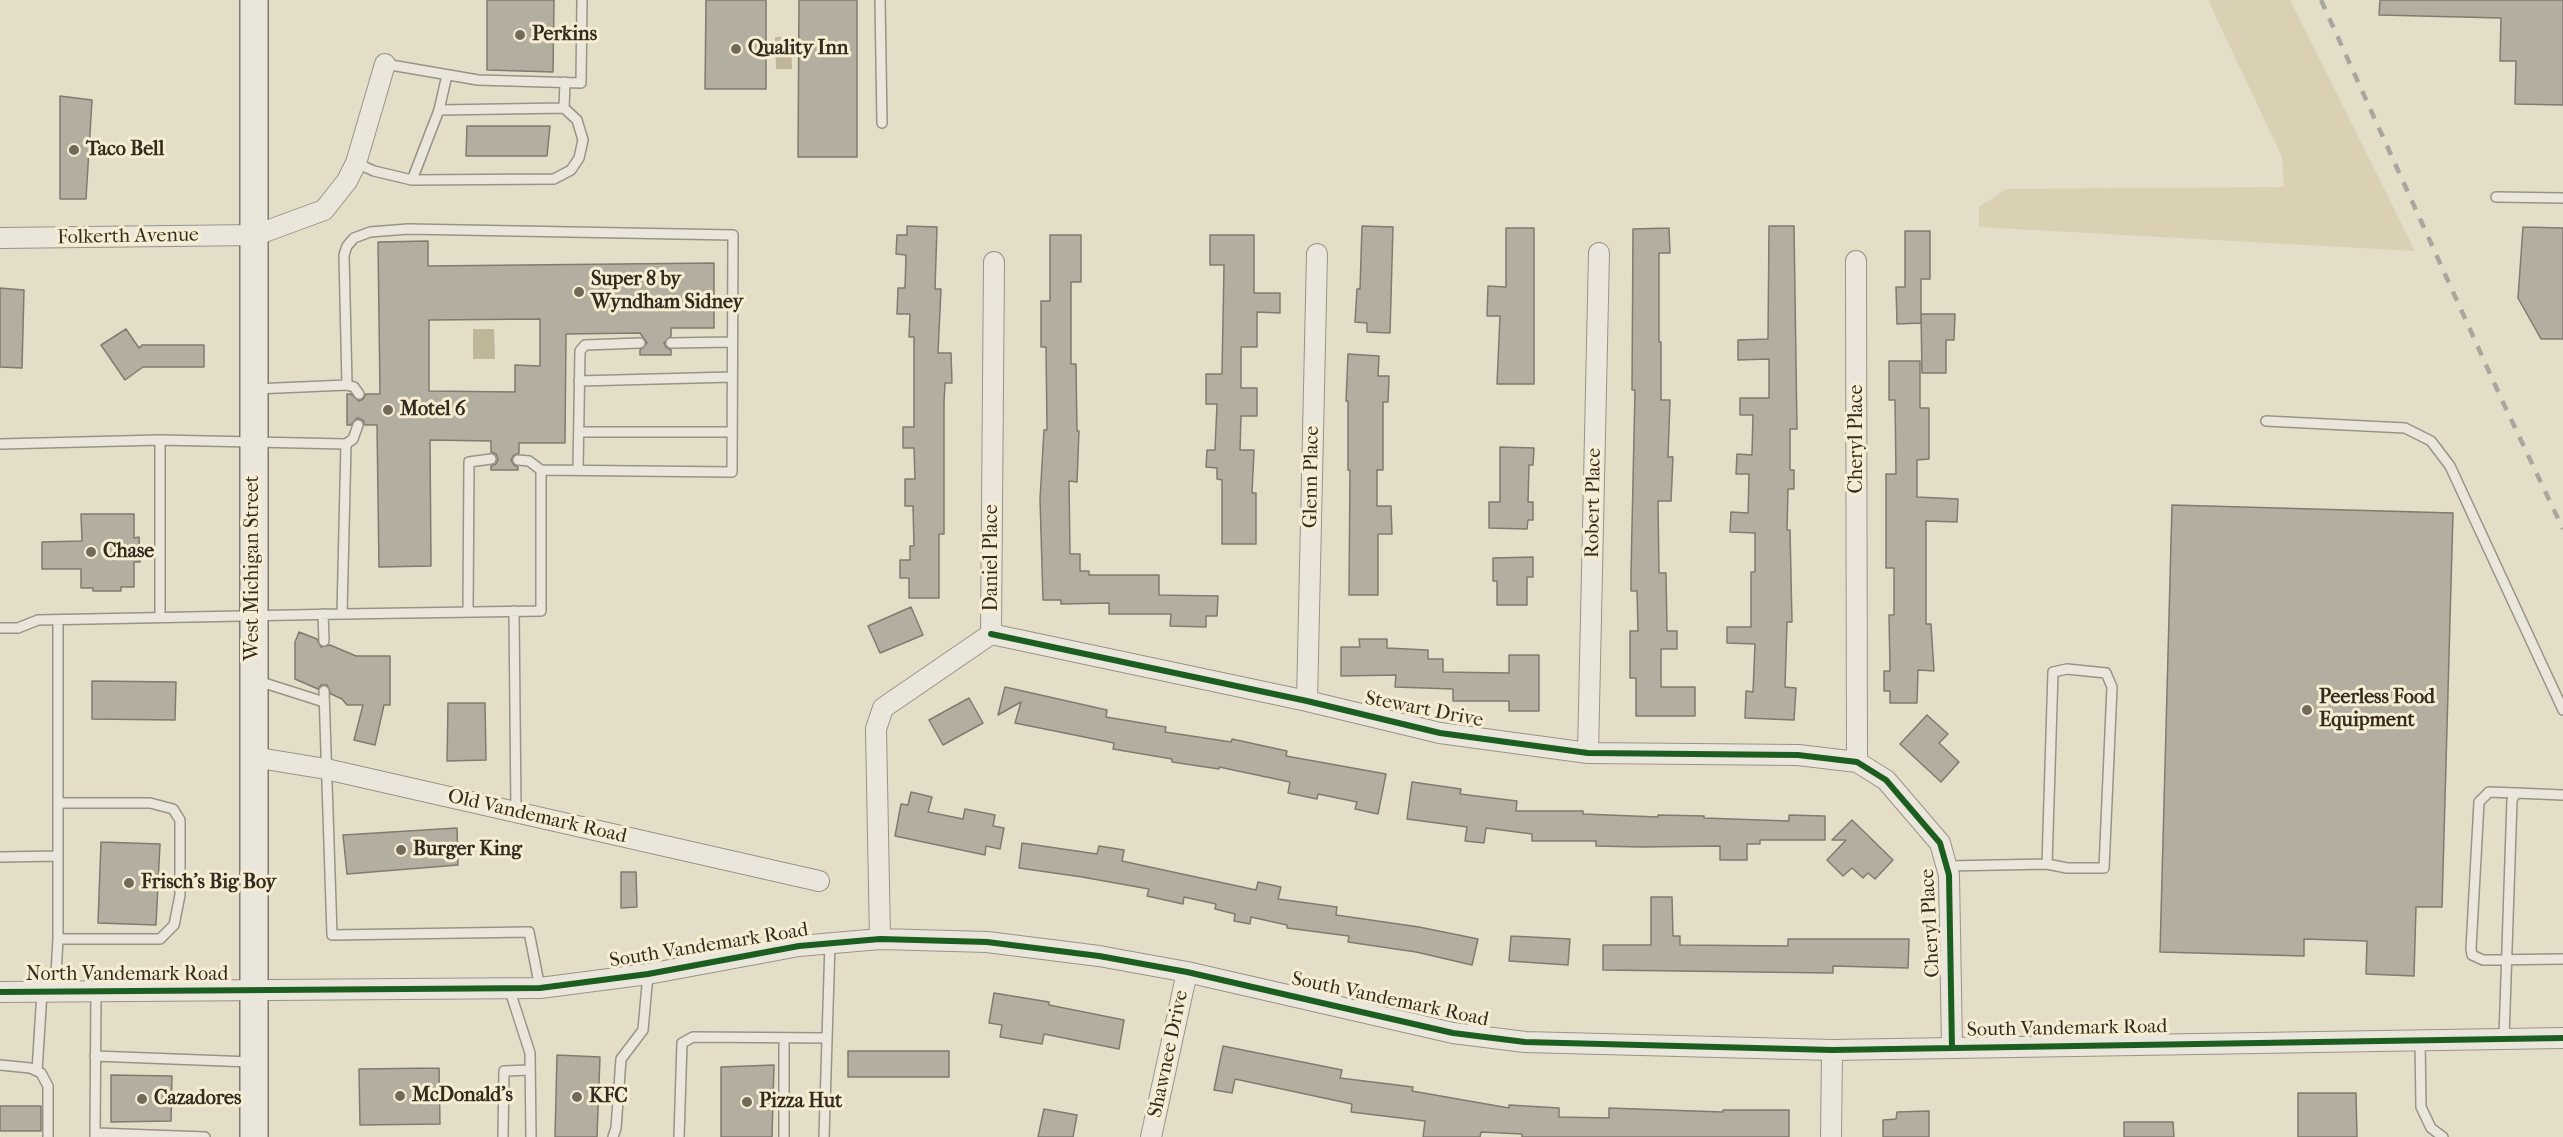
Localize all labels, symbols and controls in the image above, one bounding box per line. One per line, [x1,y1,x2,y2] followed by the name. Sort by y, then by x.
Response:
[532,23,597,47] place label: Perkins
[513,28,527,42] marker: Perkins
[748,37,848,61] place label: Quality Inn
[729,42,743,56] marker: Quality Inn
[86,138,164,162] place label: Taco Bell
[67,143,81,157] marker: Taco Bell
[57,224,199,250] street label: Folkerth Avenue
[591,268,743,315] place label: Super 8 by Wyndham Sidney
[572,285,586,299] marker: Super 8 by Wyndham Sidney
[1845,385,1869,493] street label: Cheryl Place
[400,398,466,422] place label: Motel 6
[381,403,395,417] marker: Motel 6
[1299,426,1325,528] street label: Glenn Place
[1581,448,1607,558] street label: Robert Place
[241,475,265,661] street label: West Michigan Street
[980,504,1004,612] street label: Daniel Place
[103,540,154,564] place label: Chase
[84,545,98,559] marker: Chase
[2319,686,2435,733] place label: Peerless Food Equipment
[1363,687,1485,733] street label: Stewart Drive
[2300,703,2314,717] marker: Peerless Food Equipment
[445,785,629,849] street label: Old Vandemark Road
[413,838,522,862] place label: Burger King
[394,843,408,857] marker: Burger King
[1916,868,1946,978] street label: Cheryl Place
[141,871,276,895] place label: Frisch's Big Boy
[122,876,136,890] marker: Frisch's Big Boy
[608,918,810,974] street label: South Vandemark Road
[26,963,228,987] street label: North Vandemark Road
[1289,967,1491,1033] street label: South Vandemark Road
[1144,988,1194,1120] street label: Shawnee Drive
[1966,1015,2168,1043] street label: South Vandemark Road
[412,1084,513,1108] place label: McDonald's
[589,1085,628,1109] place label: KFC
[154,1087,241,1111] place label: Cazadores
[393,1089,407,1103] marker: McDonald's
[570,1090,584,1104] marker: KFC
[759,1090,842,1114] place label: Pizza Hut
[135,1092,149,1106] marker: Cazadores
[740,1095,754,1109] marker: Pizza Hut

